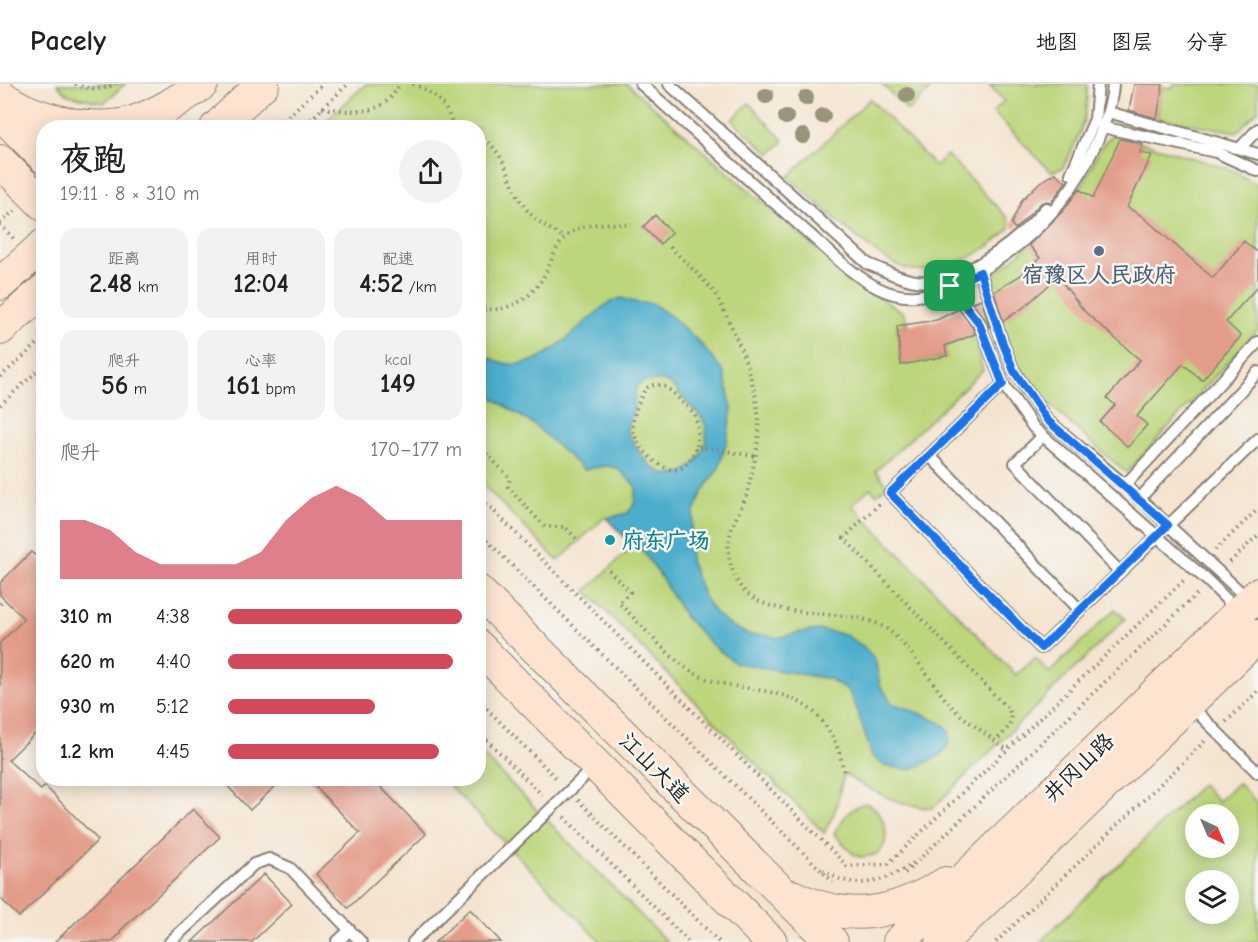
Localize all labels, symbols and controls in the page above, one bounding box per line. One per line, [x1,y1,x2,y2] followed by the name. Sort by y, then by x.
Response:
[30,25,106,57] text: Pacely
[1036,30,1078,54] text: 地图
[1111,30,1153,54] text: 图层
[1186,30,1228,54] text: 分享
[60,140,126,178] text: 夜跑
[399,140,462,203] button: share
[60,182,200,205] text: 19:11 · 8 × 310 m
[1092,244,1106,258] marker: 宿豫区人民政府
[108,250,140,268] text: 距离
[245,250,277,268] text: 用时
[382,250,414,268] text: 配速
[924,260,975,311] pin
[1022,262,1176,288] place label: 宿豫区人民政府
[89,269,132,299] text: 2.48
[233,269,289,299] text: 12:04
[359,269,404,299] text: 4:52
[933,269,966,302] icon: arrive
[132,278,159,296] text: km
[404,278,437,296] text: /km
[385,351,411,369] text: kcal
[108,352,140,370] text: 爬升
[245,352,277,370] text: 心率
[380,369,416,399] text: 149
[101,371,128,401] text: 56
[226,371,260,401] text: 161
[128,380,147,398] text: m
[260,380,296,398] text: bpm
[370,438,462,461] text: 170–177 m
[60,441,100,464] text: 爬升
[622,528,710,554] place label: 府东广场
[603,533,617,547] marker: 府东广场
[60,605,112,628] text: 310 m
[156,605,190,628] text: 4:38
[60,650,115,673] text: 620 m
[156,650,191,673] text: 4:40
[60,695,115,718] text: 930 m
[156,695,189,718] text: 5:12
[614,727,695,808] street label: 江山大道
[1038,728,1119,808] street label: 井冈山路
[60,740,114,763] text: 1.2 km
[156,740,190,763] text: 4:45
[1185,804,1239,858] north arrow
[1185,804,1239,924] map controls
[1185,870,1239,924] button: layers

